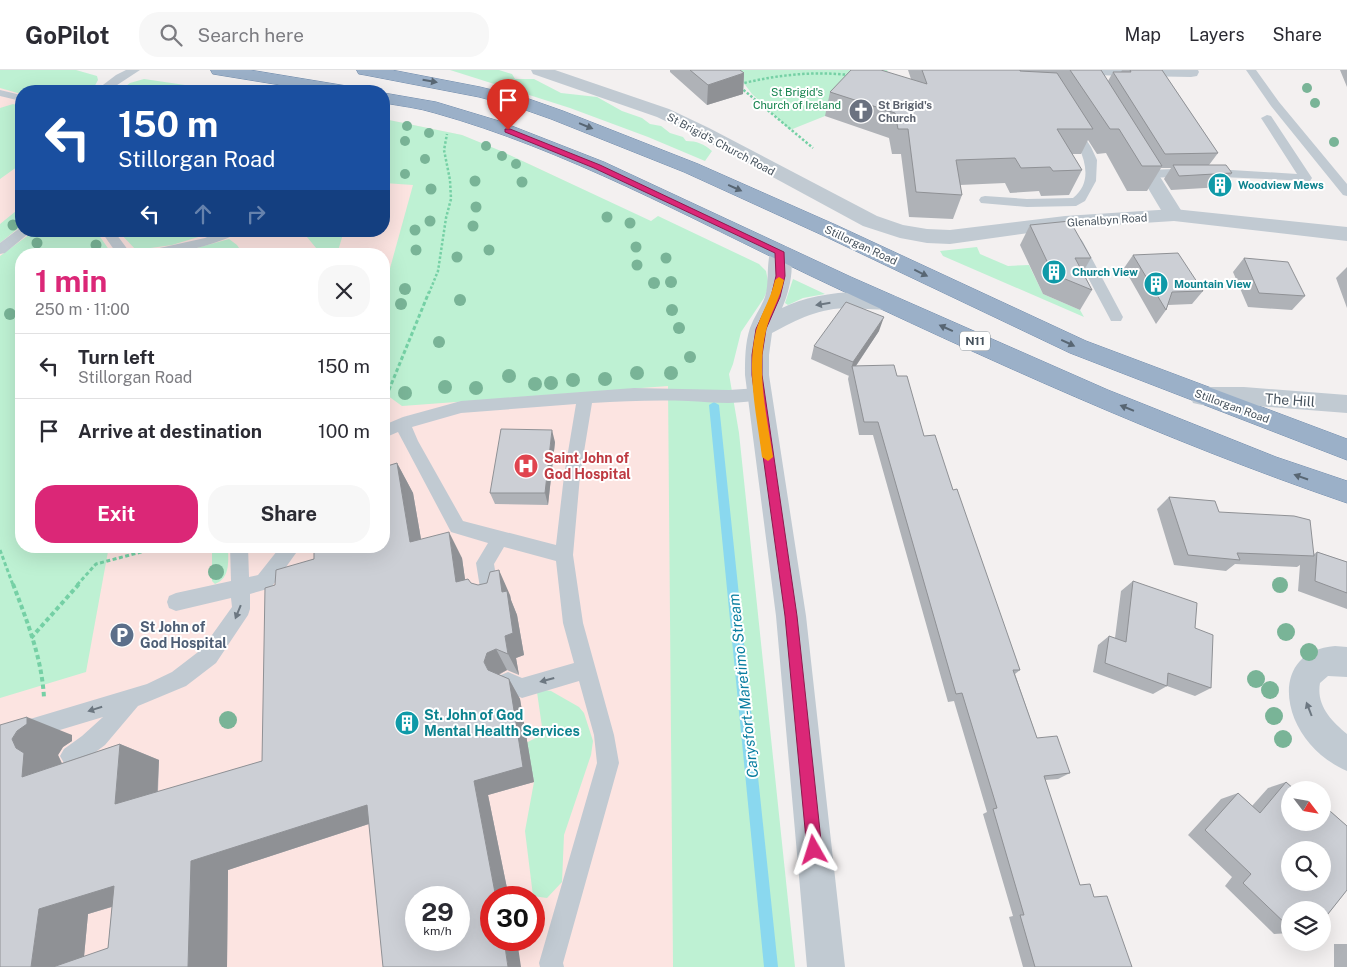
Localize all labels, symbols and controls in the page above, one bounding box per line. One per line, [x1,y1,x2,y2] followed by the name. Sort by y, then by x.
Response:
[139,12,489,57] search box
[25,21,109,49] text: GoPilot
[157,21,185,49] icon: search
[197,24,304,46] text: Search here
[1125,24,1161,45] text: Map
[1189,24,1245,45] text: Layers
[1273,24,1322,45] text: Share
[423,78,439,86] one-way arrow
[487,79,529,130] pin
[494,86,522,114] icon: arrive
[753,86,841,111] park label: St Brigid's Church of Ireland
[848,98,874,124] church icon: St Brigid's Church
[878,99,932,124] place label: St Brigid's Church
[118,104,218,145] text: 150 m
[35,105,100,170] icon: left
[665,110,777,178] street label: St Brigid's Church Road
[579,123,593,131] one-way arrow
[118,146,275,172] text: Stillorgan Road
[1207,172,1233,198] building icon: Woodview Mews
[1238,179,1324,191] place label: Woodview Mews
[728,185,742,193] one-way arrow
[136,200,164,228] icon: left
[189,200,217,228] icon: ahead
[242,200,270,228] icon: right
[1066,211,1148,229] street label: Glenalbyn Road
[823,223,899,267] street label: Stillorgan Road
[1041,259,1067,285] building icon: Church View
[35,263,107,299] text: 1 min
[318,265,370,317] button: close
[1072,266,1138,278] place label: Church View
[914,269,928,277] one-way arrow
[1143,271,1169,297] building icon: Mountain View
[1174,278,1252,290] place label: Mountain View
[35,300,130,319] text: 250 m · 11:00
[815,300,831,308] one-way arrow
[939,323,953,331] one-way arrow
[960,332,990,350] road number: N11
[1061,339,1075,347] one-way arrow
[78,346,155,368] text: Turn left
[35,352,63,380] icon: left
[317,355,370,377] text: 150 m
[78,368,192,387] text: Stillorgan Road
[1193,387,1271,425] street label: Stillorgan Road
[1264,390,1316,410] street label: The Hill
[1119,404,1134,411] one-way arrow
[35,417,63,445] icon: arrive
[78,420,262,442] text: Arrive at destination
[318,420,370,442] text: 100 m
[544,450,631,482] place label: Saint John of God Hospital
[513,453,539,479] hospital icon: Saint John of God Hospital
[1293,472,1308,480] one-way arrow
[35,485,198,543] button: Exit
[208,485,370,543] button: Share
[725,593,761,779] water label: Carysfort-Maretimo Stream
[234,605,242,620] one-way arrow
[140,619,227,651] place label: St John of God Hospital
[109,622,135,648] parking icon: St John of God Hospital
[540,677,555,685] one-way arrow
[1304,702,1312,716] one-way arrow
[88,706,103,714] one-way arrow
[424,707,580,739] place label: St. John of God Mental Health Services
[394,710,420,736] building icon: St. John of God Mental Health Services
[1281,781,1331,831] north arrow
[1281,781,1331,951] map controls
[787,823,839,875] position arrow
[1281,841,1331,891] button: search
[480,886,545,951] speed limit sign: 30
[421,897,454,927] text: 29
[1281,901,1331,951] button: layers
[423,924,452,938] text: km/h

